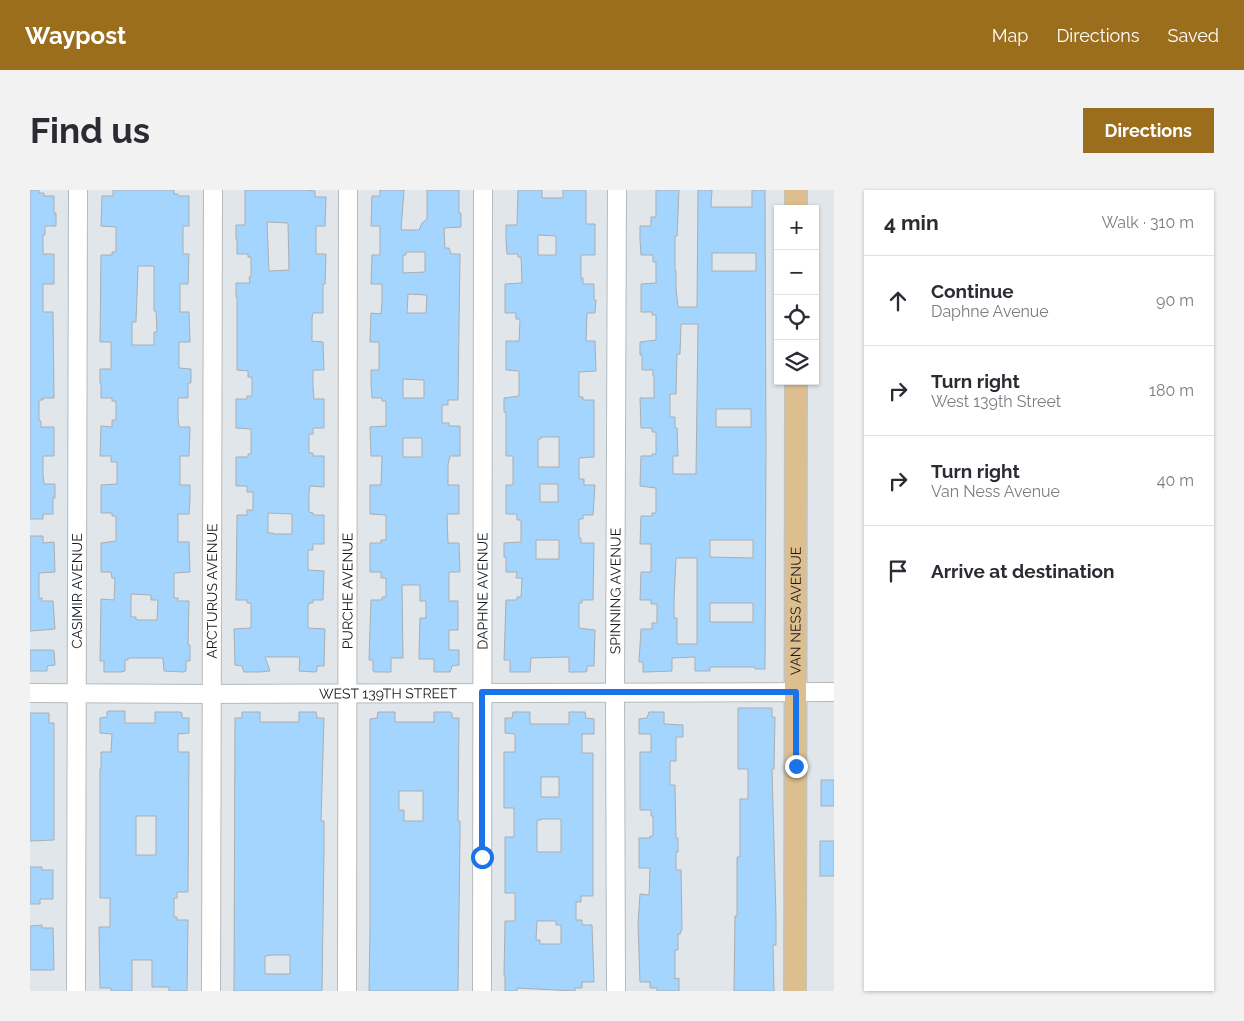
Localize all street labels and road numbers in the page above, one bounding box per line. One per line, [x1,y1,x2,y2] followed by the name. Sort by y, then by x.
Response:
[204,523,220,659] street label: ARCTURUS AVENUE
[607,528,624,654] street label: SPINNING AVENUE
[474,532,491,650] street label: DAPHNE AVENUE
[69,533,85,649] street label: CASIMIR AVENUE
[339,533,356,649] street label: PURCHE AVENUE
[788,547,804,675] street label: VAN NESS AVENUE
[319,685,458,702] street label: WEST 139TH STREET

